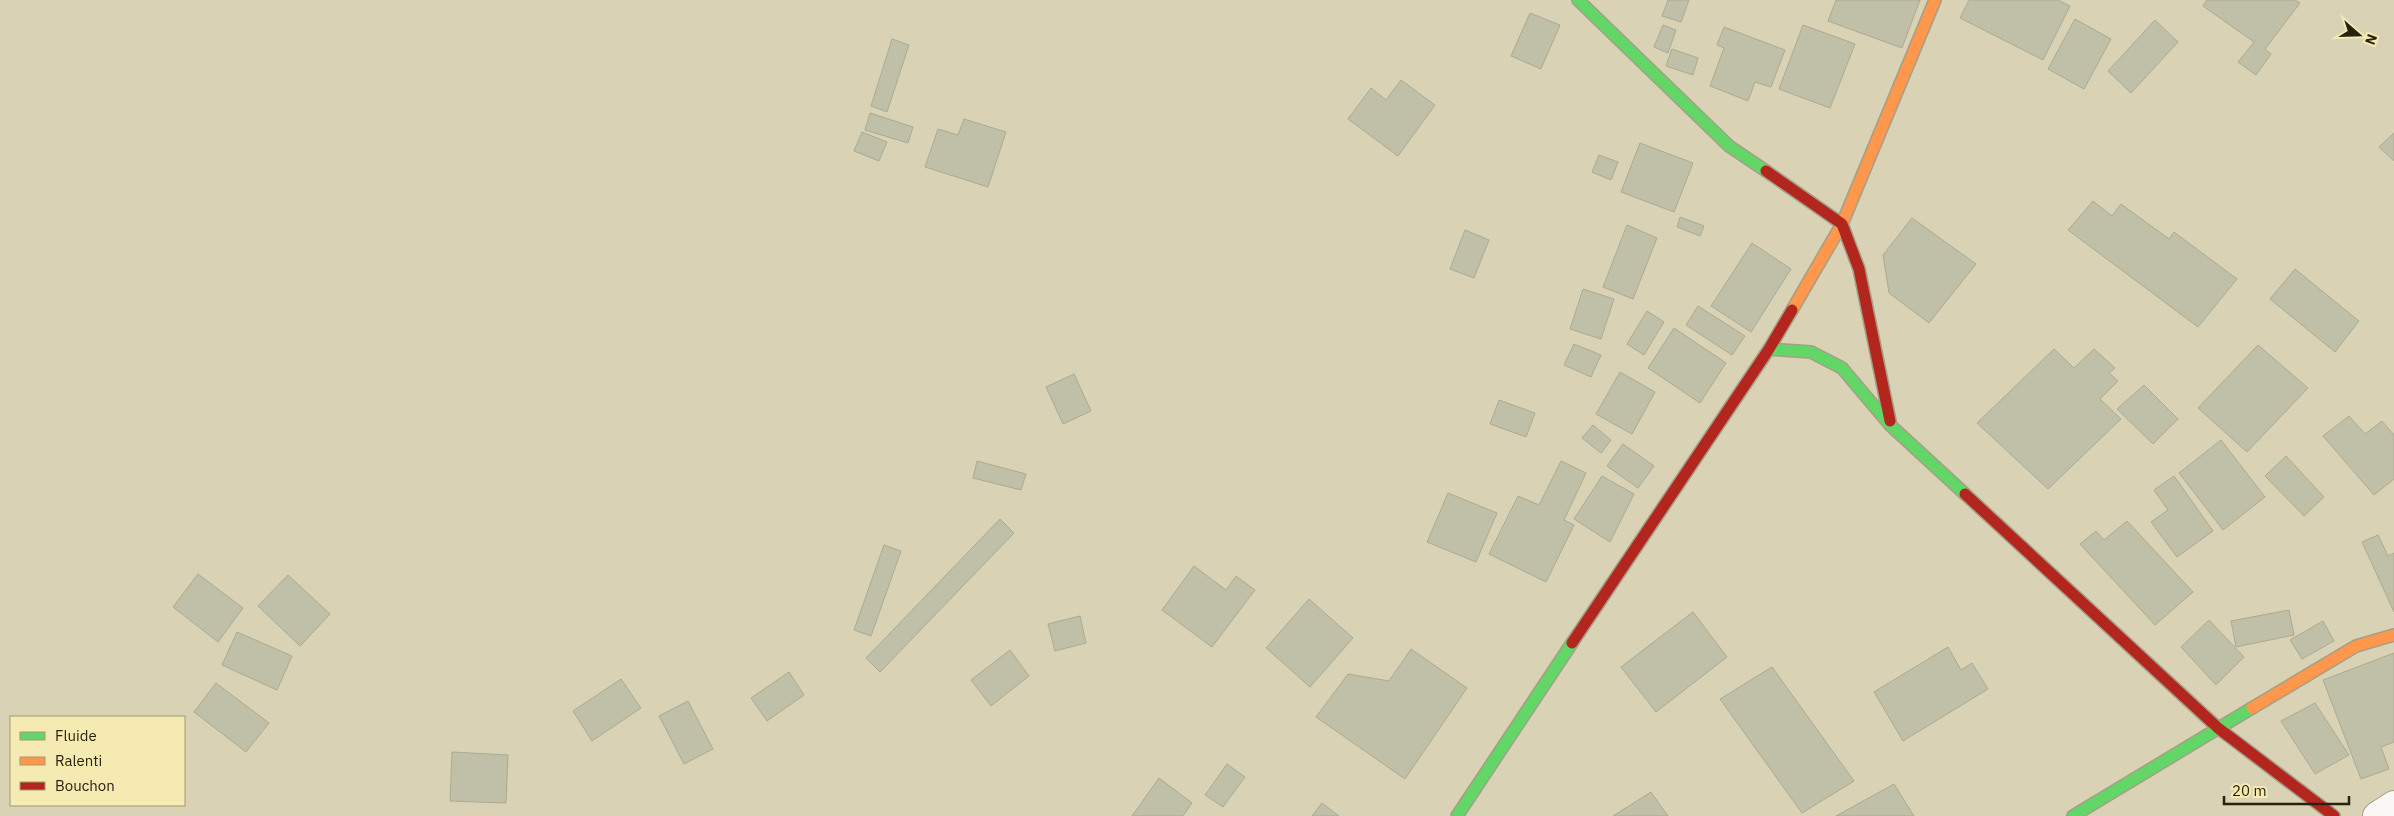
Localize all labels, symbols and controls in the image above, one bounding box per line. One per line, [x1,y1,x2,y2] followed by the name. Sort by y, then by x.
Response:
[2334,10,2384,60] north arrow
[2361,32,2381,47] text: N
[10,716,185,806] legend
[55,726,97,745] text: Fluide
[55,751,102,770] text: Ralenti
[2224,774,2349,806] scale bar
[55,776,115,795] text: Bouchon
[2232,781,2267,800] text: 20 m

